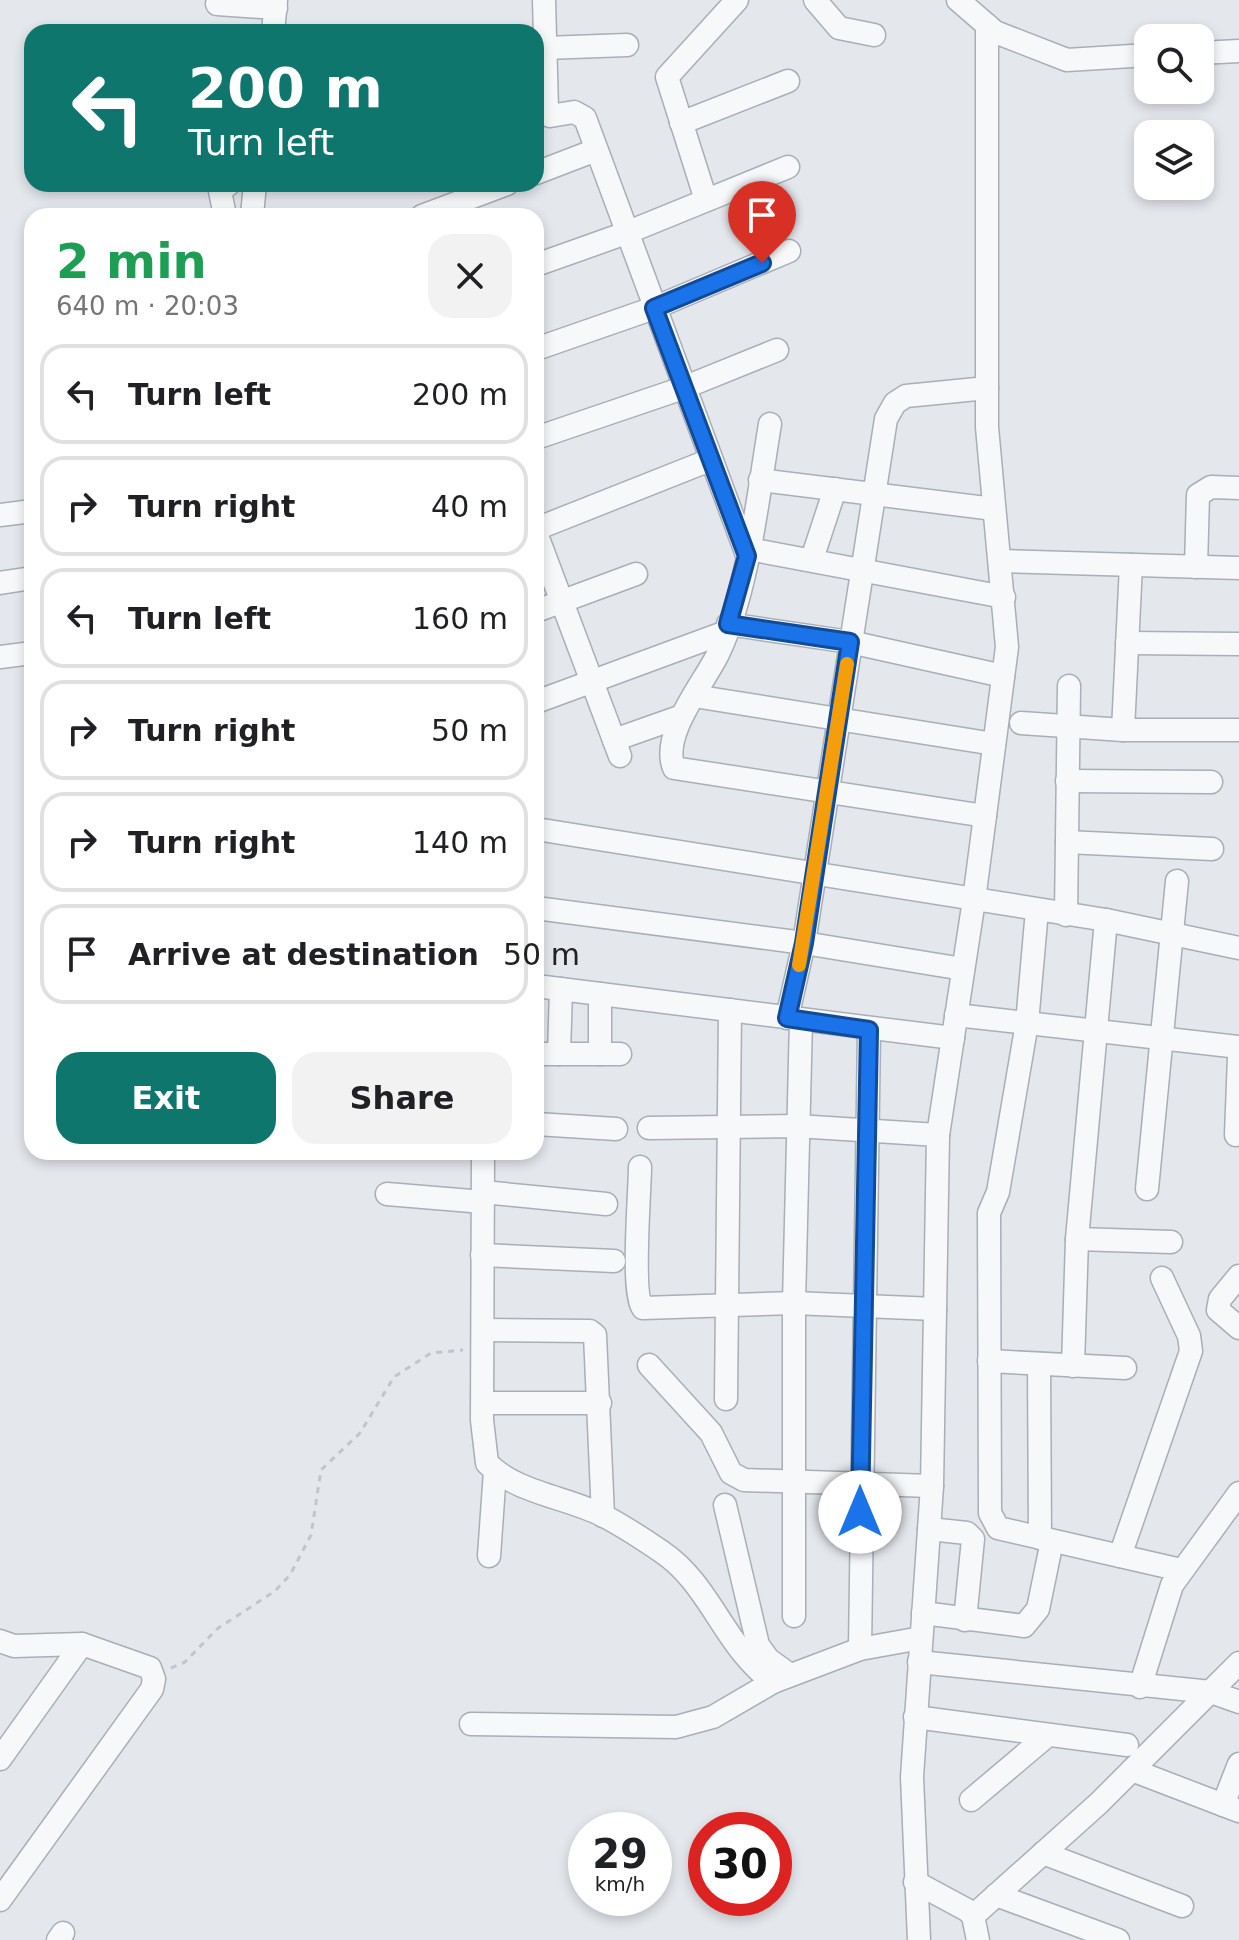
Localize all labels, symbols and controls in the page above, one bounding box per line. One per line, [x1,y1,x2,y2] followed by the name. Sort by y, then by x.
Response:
[1134,24,1214,200] map controls
[1134,24,1214,104] button: search
[188,55,383,120] text: 200 m
[56,56,160,160] icon: left
[1134,120,1214,200] button: layers
[188,122,334,163] text: Turn left
[728,181,796,263] pin
[740,193,784,237] icon: arrive
[56,233,207,289] text: 2 min
[428,234,512,318] button: close
[56,291,239,321] text: 640 m · 20:03
[60,372,104,416] icon: left
[128,377,271,412] text: Turn left
[412,377,508,412] text: 200 m
[60,484,104,528] icon: right
[128,489,295,524] text: Turn right
[431,489,508,524] text: 40 m
[60,596,104,640] icon: left
[128,601,271,636] text: Turn left
[412,601,508,636] text: 160 m
[60,708,104,752] icon: right
[128,713,295,748] text: Turn right
[431,713,508,748] text: 50 m
[60,820,104,864] icon: right
[128,825,295,860] text: Turn right
[412,825,508,860] text: 140 m
[60,932,104,976] icon: arrive
[128,937,479,972] text: Arrive at destination
[503,937,580,972] text: 50 m
[56,1052,276,1144] button: Exit
[292,1052,512,1144] button: Share
[818,1470,902,1554] position arrow
[688,1812,792,1916] speed limit sign: 30
[592,1831,648,1877] text: 29
[595,1872,645,1896] text: km/h

